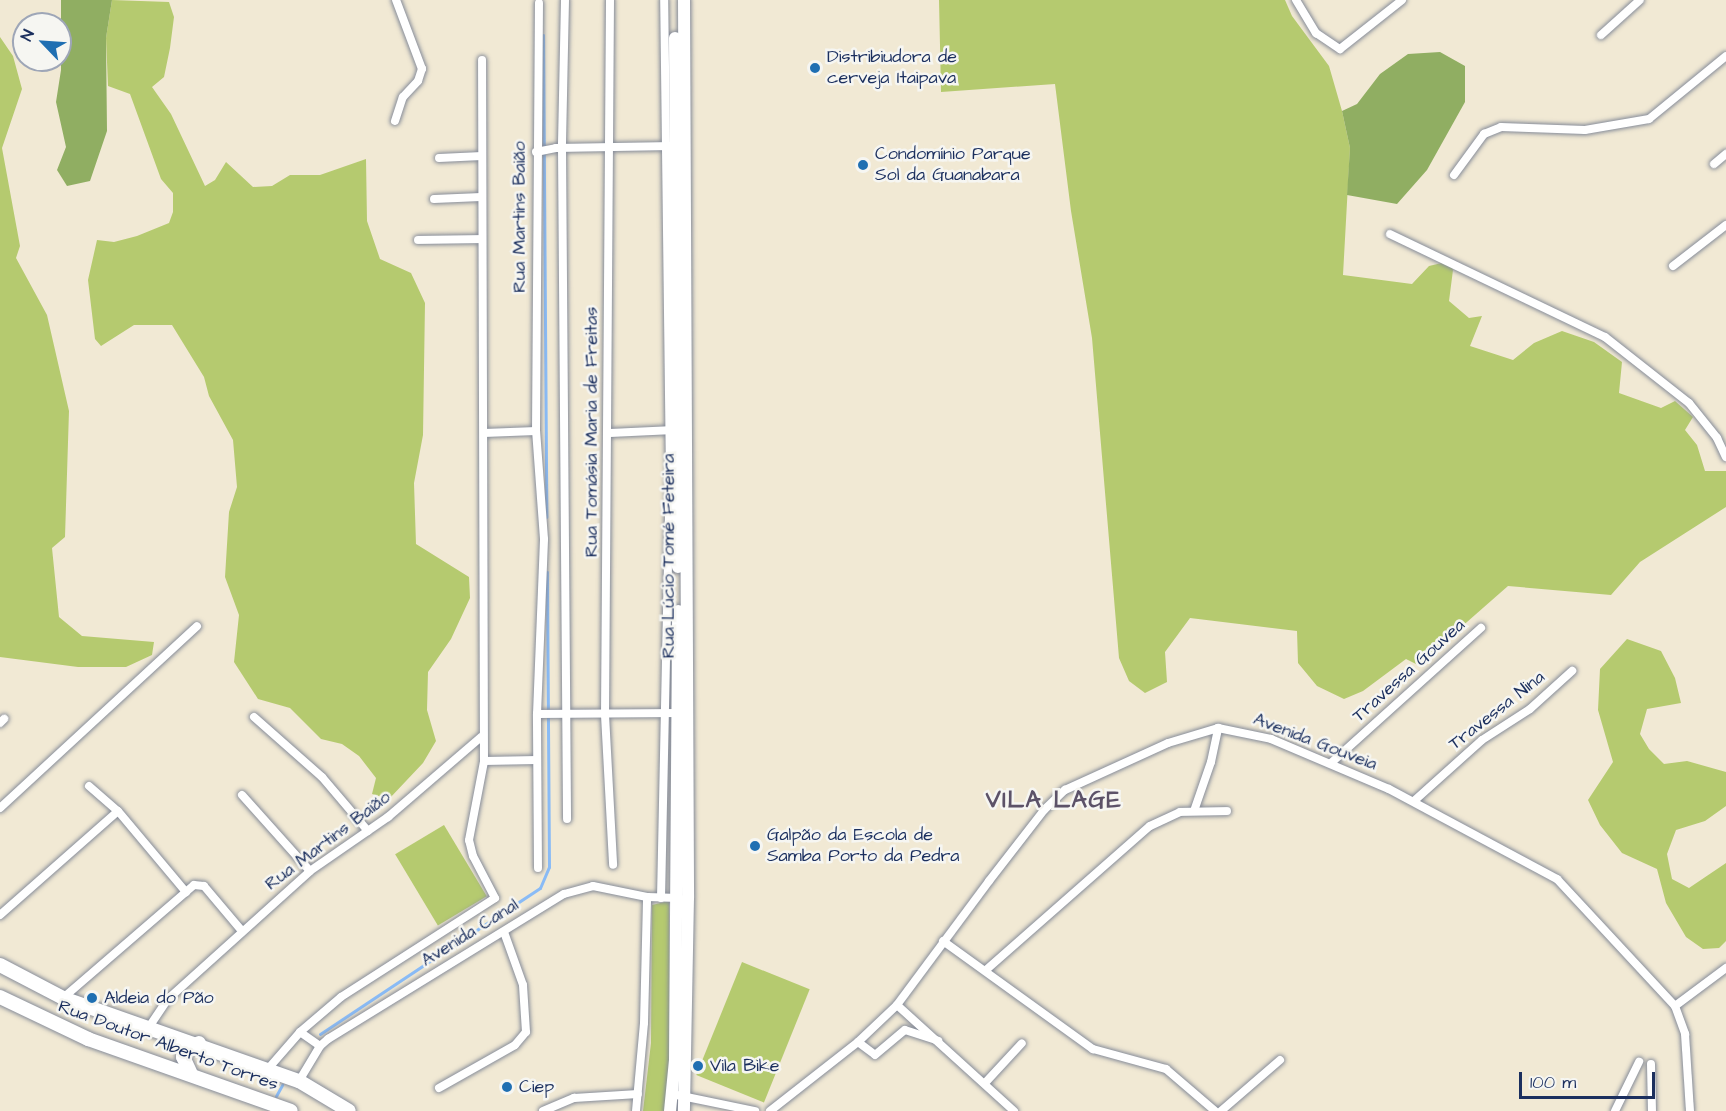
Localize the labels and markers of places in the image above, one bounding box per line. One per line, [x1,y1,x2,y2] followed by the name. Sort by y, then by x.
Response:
[827,47,957,90] place label: Distribiudora de cerveja Itaipava
[808,61,822,75] marker: Distribiudora de cerveja Itaipava
[875,144,1031,186] place label: Condomínio Parque Sol da Guanabara
[856,158,870,172] marker: Condomínio Parque Sol da Guanabara
[767,825,959,868] place label: Galpão da Escola de Samba Porto da Pedra
[748,839,762,853] marker: Galpão da Escola de Samba Porto da Pedra
[104,987,214,1009] place label: Aldeia do Pão
[85,991,99,1005] marker: Aldeia do Pão
[710,1055,780,1077] place label: Vila Bike
[691,1059,705,1073] marker: Vila Bike
[519,1076,554,1098] place label: Ciep
[500,1080,514,1094] marker: Ciep

